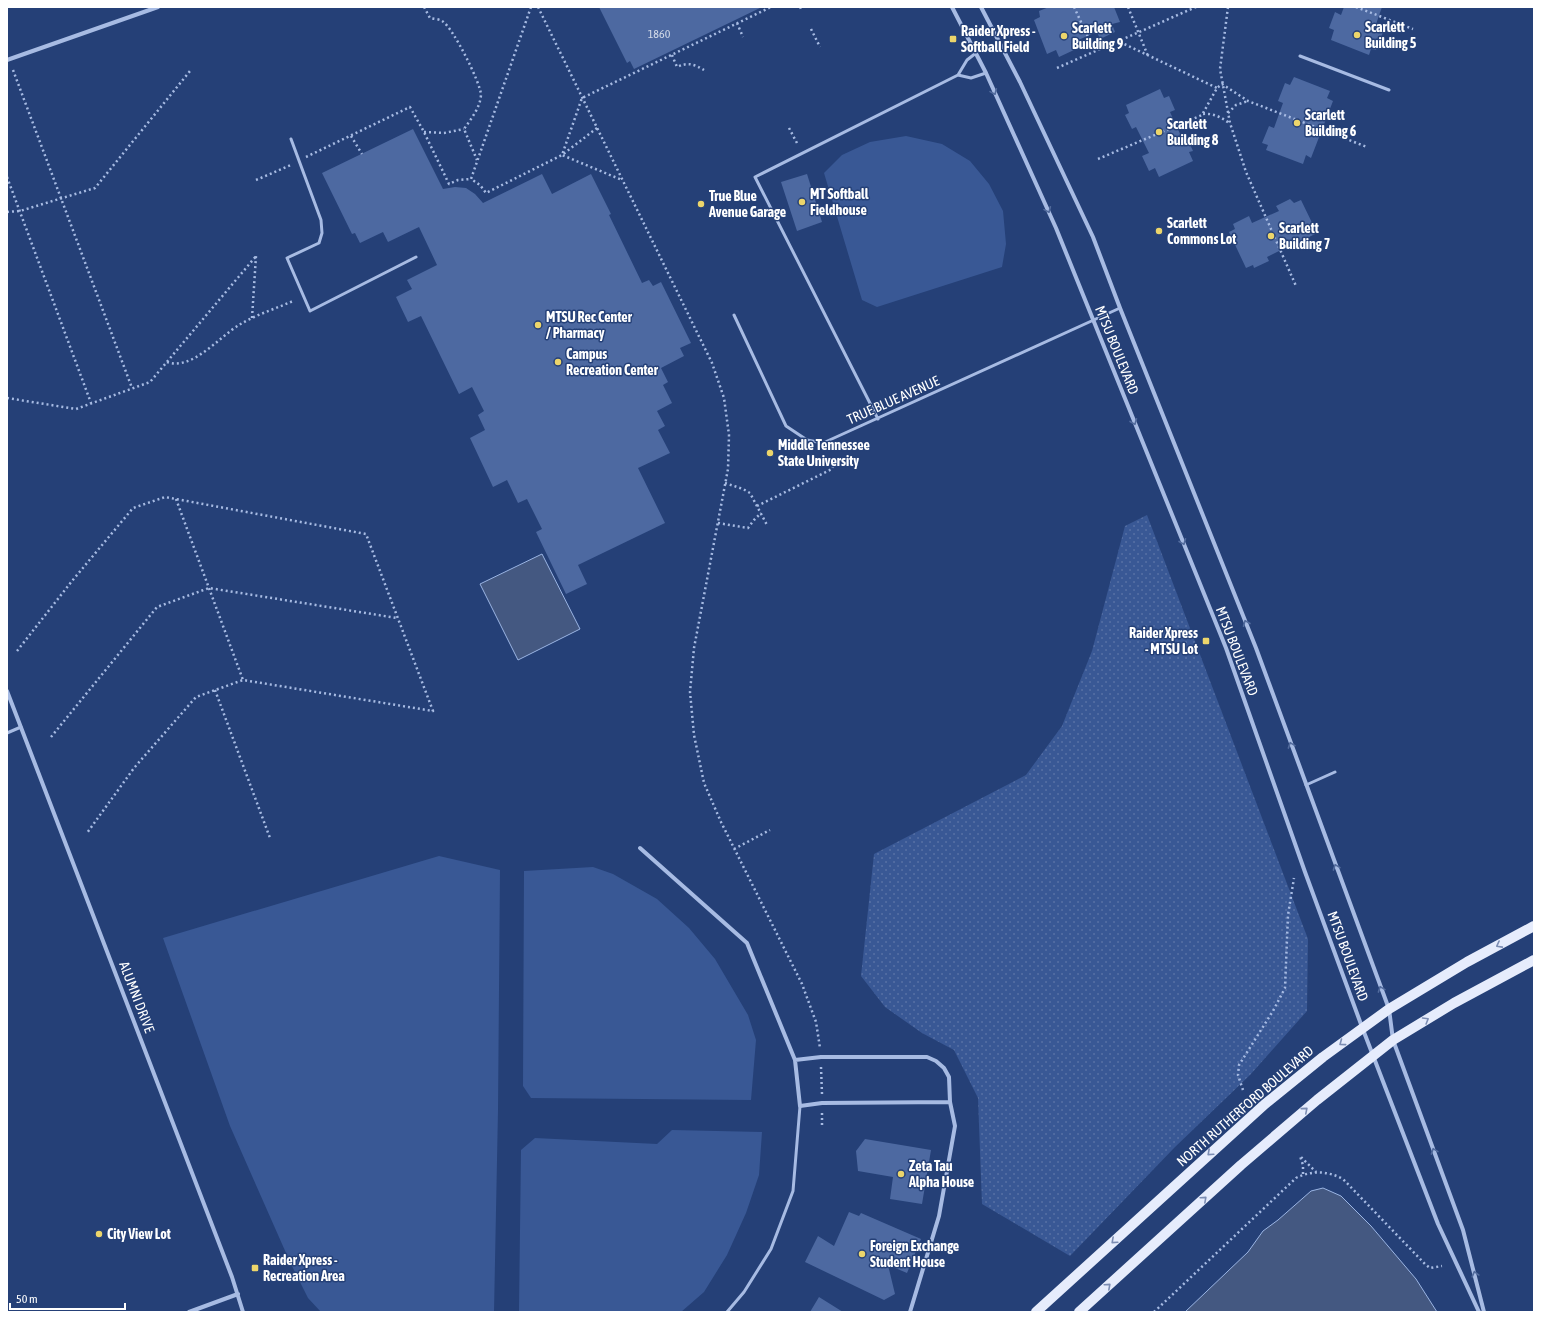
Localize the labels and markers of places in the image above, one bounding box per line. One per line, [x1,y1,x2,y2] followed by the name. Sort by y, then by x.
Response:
[1365,19,1417,51] place label: Scarlett Building 5
[1072,20,1124,52] place label: Scarlett Building 9
[961,23,1036,55] place label: Raider Xpress - Softball Field
[1352,30,1362,40] marker: Scarlett Building 5
[1059,31,1069,41] marker: Scarlett Building 9
[948,34,958,44] marker: Raider Xpress - Softball Field
[1305,107,1357,139] place label: Scarlett Building 6
[1167,116,1219,148] place label: Scarlett Building 8
[1292,118,1302,128] marker: Scarlett Building 6
[1154,127,1164,137] marker: Scarlett Building 8
[810,186,869,218] place label: MT Softball Fieldhouse
[708,188,786,220] place label: True Blue Avenue Garage
[797,197,807,207] marker: MT Softball Fieldhouse
[696,199,706,209] marker: True Blue Avenue Garage
[1167,215,1236,247] place label: Scarlett Commons Lot
[1279,220,1330,252] place label: Scarlett Building 7
[1154,226,1164,236] marker: Scarlett Commons Lot
[1266,231,1276,241] marker: Scarlett Building 7
[546,309,633,341] place label: MTSU Rec Center / Pharmacy
[533,320,543,330] marker: MTSU Rec Center / Pharmacy
[566,346,659,378] place label: Campus Recreation Center
[553,357,563,367] marker: Campus Recreation Center
[778,437,870,469] place label: Middle Tennessee State University
[765,448,775,458] marker: Middle Tennessee State University
[1129,625,1198,657] place label: Raider Xpress - MTSU Lot
[1201,636,1211,646] marker: Raider Xpress - MTSU Lot
[908,1158,974,1190] place label: Zeta Tau Alpha House
[896,1169,906,1179] marker: Zeta Tau Alpha House
[107,1226,171,1242] place label: City View Lot
[94,1229,104,1239] marker: City View Lot
[870,1238,959,1270] place label: Foreign Exchange Student House
[857,1249,867,1259] marker: Foreign Exchange Student House
[263,1252,345,1284] place label: Raider Xpress - Recreation Area
[250,1263,260,1273] marker: Raider Xpress - Recreation Area

